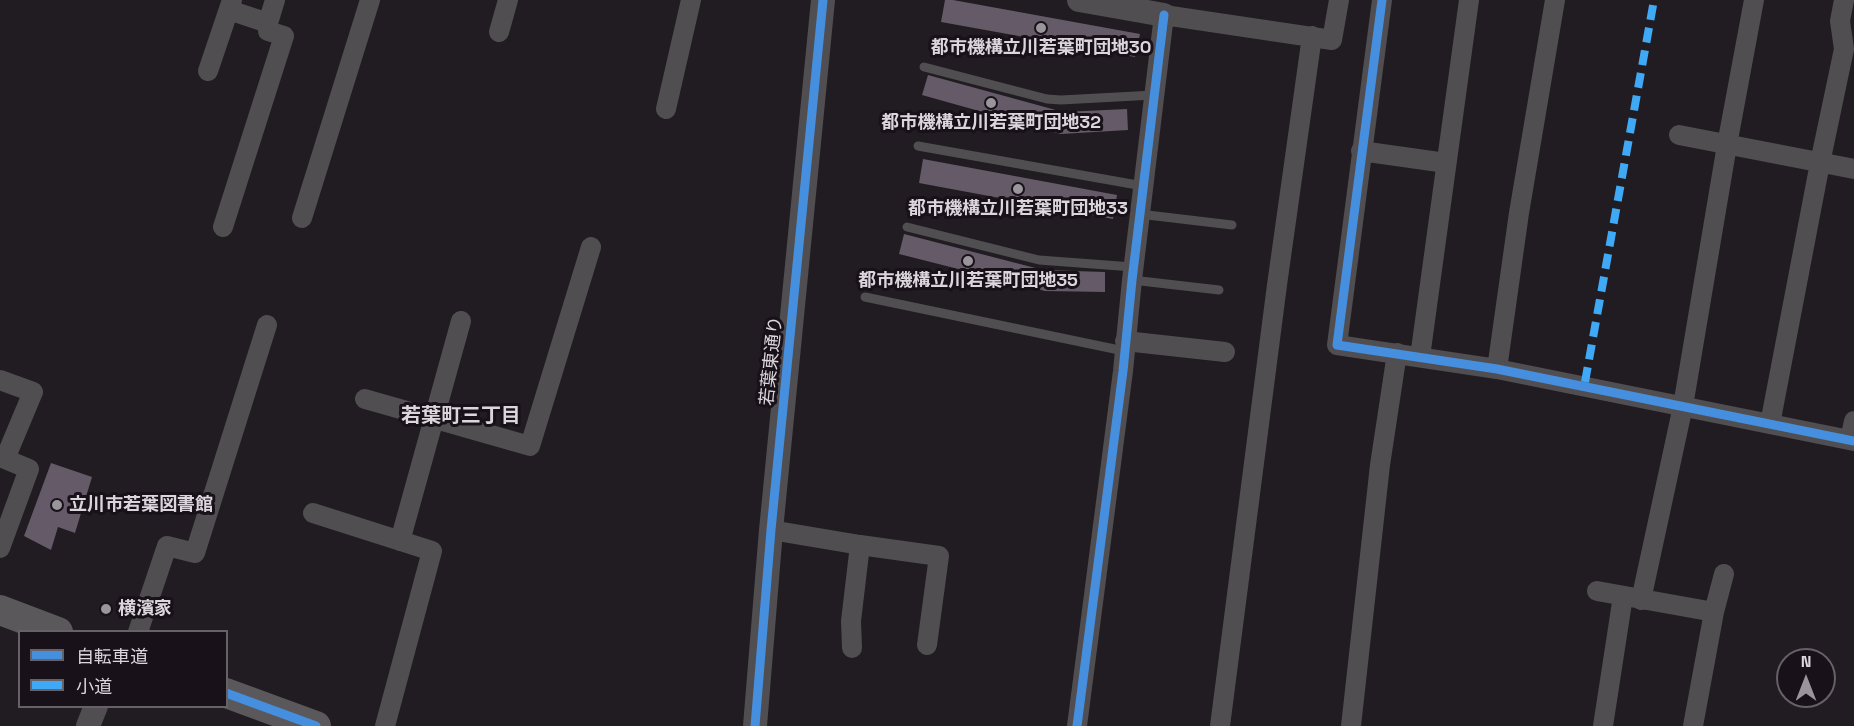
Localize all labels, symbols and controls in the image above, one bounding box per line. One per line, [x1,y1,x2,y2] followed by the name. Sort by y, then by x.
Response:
[1034,21,1048,35] marker: 都市機構立川若葉町団地30
[931,37,1151,59] place label: 都市機構立川若葉町団地30
[984,96,998,110] marker: 都市機構立川若葉町団地32
[881,112,1101,134] place label: 都市機構立川若葉町団地32
[1011,182,1025,196] marker: 都市機構立川若葉町団地33
[908,198,1128,220] place label: 都市機構立川若葉町団地33
[961,254,975,268] marker: 都市機構立川若葉町団地35
[858,270,1078,292] place label: 都市機構立川若葉町団地35
[757,315,787,407] street label: 若葉東通り
[401,405,521,429] district label: 若葉町三丁目
[69,494,213,516] place label: 立川市若葉図書館
[50,498,64,512] marker: 立川市若葉図書館
[118,598,172,620] place label: 横濱家
[99,602,113,616] marker: 横濱家
[18,630,228,708] legend
[76,645,148,668] text: 自転車道
[1776,648,1836,708] north arrow
[1801,651,1811,672] text: N
[76,675,112,698] text: 小道

